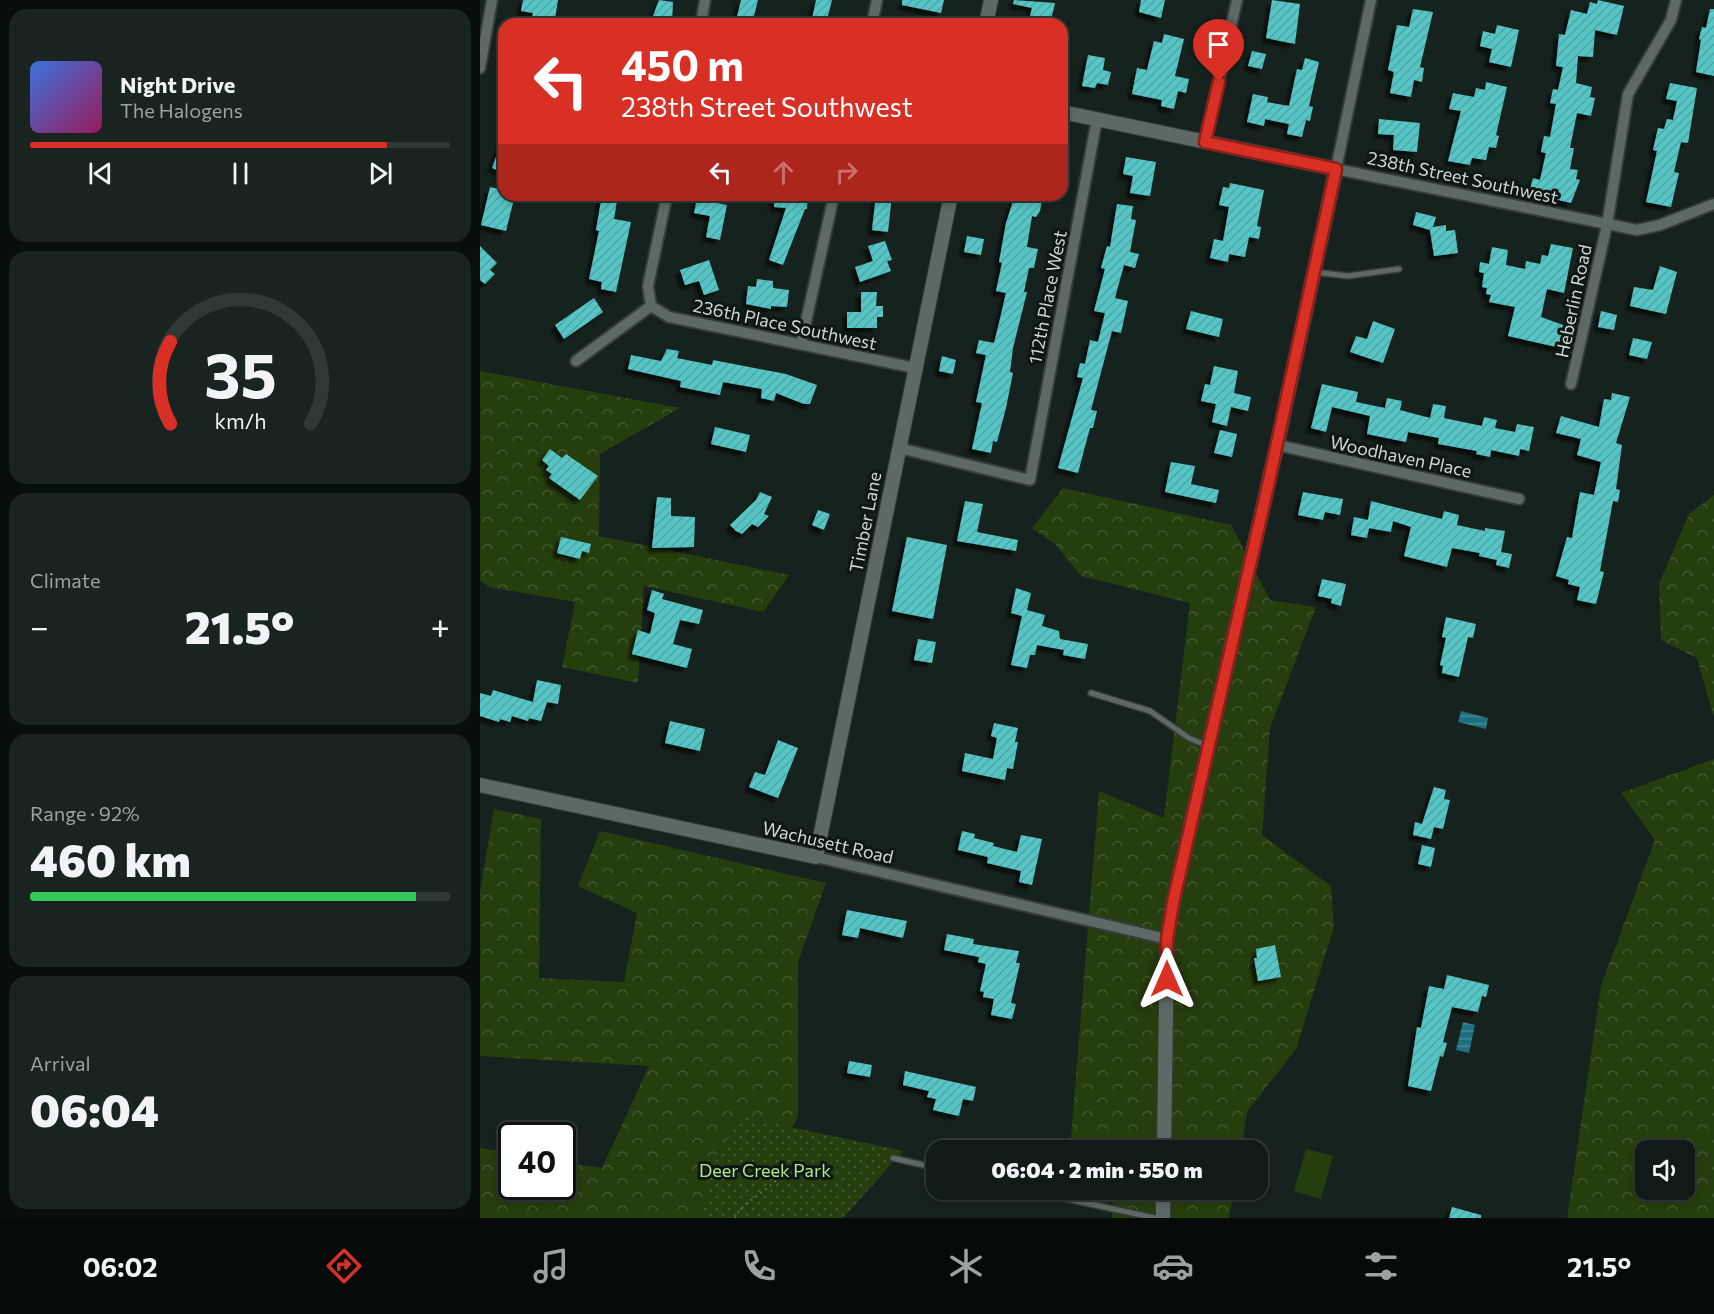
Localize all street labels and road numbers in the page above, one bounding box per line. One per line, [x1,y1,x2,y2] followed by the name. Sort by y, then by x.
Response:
[1366,146,1560,208] street label: 238th Street Southwest
[1023,228,1071,366] street label: 112th Place West
[1550,242,1596,360] street label: Heberlin Road
[691,294,879,354] street label: 236th Place Southwest
[1328,430,1474,482] street label: Woodhaven Place
[844,470,886,574] street label: Timber Lane
[760,816,896,868] street label: Wachusett Road

